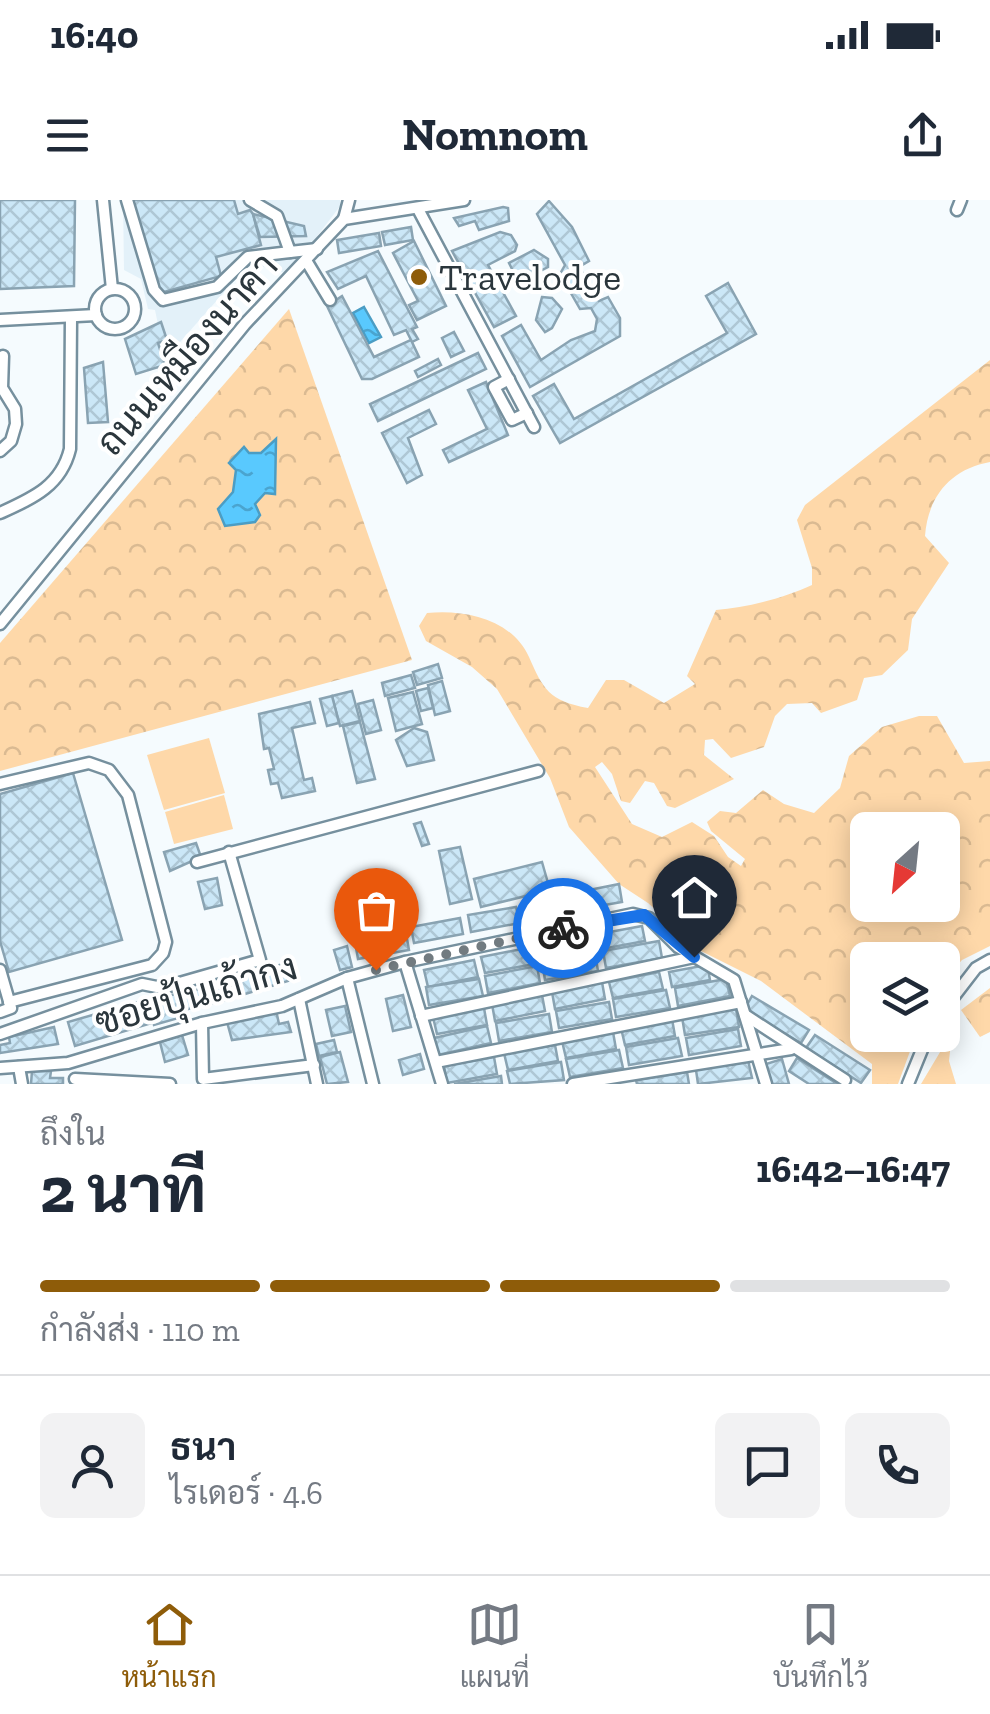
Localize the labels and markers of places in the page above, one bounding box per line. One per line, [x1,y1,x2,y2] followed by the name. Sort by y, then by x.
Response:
[439,254,621,300] place label: Travelodge
[408,266,430,288] marker: Travelodge
[652,855,737,958] pin
[334,868,419,971] pin

